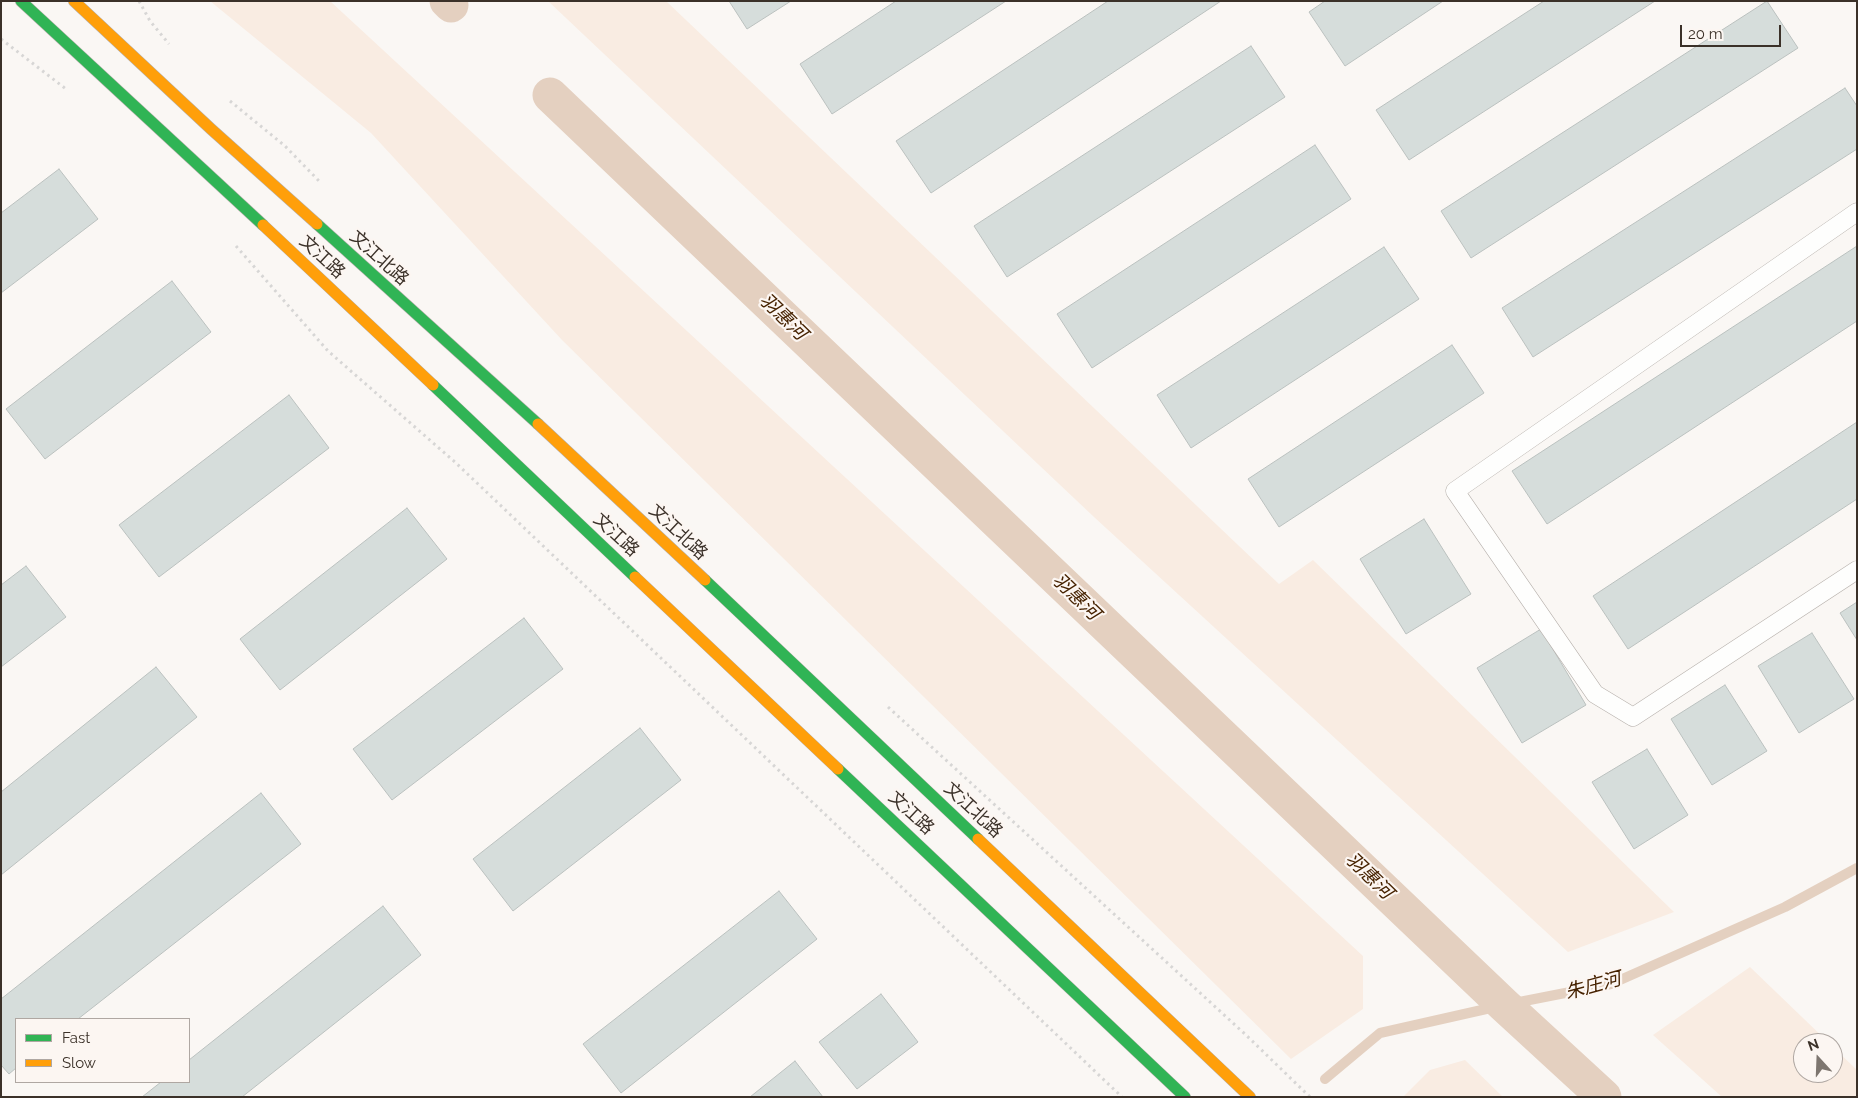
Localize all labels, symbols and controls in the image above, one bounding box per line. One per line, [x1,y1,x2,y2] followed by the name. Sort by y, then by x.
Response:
[1683,15,1784,47] scale bar
[1688,25,1723,43] text: 20 m
[345,226,413,290] street label: 文江北路
[295,231,349,283] street label: 文江路
[755,289,811,345] water label: 羽惠河
[644,500,712,564] street label: 文江北路
[589,509,643,561] street label: 文江路
[1048,569,1104,625] water label: 羽惠河
[939,778,1007,842] street label: 文江北路
[884,787,938,839] street label: 文江路
[1341,848,1397,904] water label: 羽惠河
[1563,968,1623,1004] water label: 朱庄河
[15,1018,190,1083] legend
[62,1029,90,1047] text: Fast
[1793,1033,1843,1083] north arrow
[1805,1035,1821,1054] text: N
[62,1054,96,1072] text: Slow

